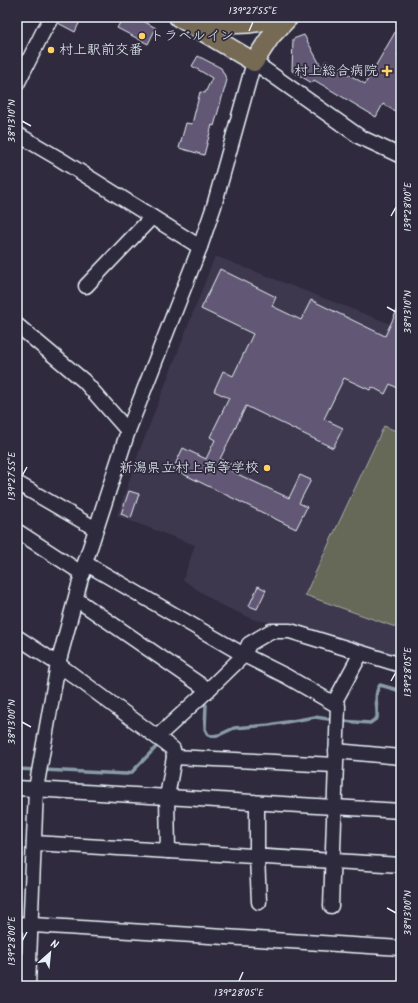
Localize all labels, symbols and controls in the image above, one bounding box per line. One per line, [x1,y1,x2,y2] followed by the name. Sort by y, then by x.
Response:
[229,3,279,19] text: 139°27'55"E
[150,25,234,47] place label: トラベルイン
[137,31,147,41] marker: トラベルイン
[59,39,143,61] place label: 村上駅前交番
[46,45,56,55] marker: 村上駅前交番
[294,60,378,82] place label: 村上総合病院
[381,65,393,77] marker: 村上総合病院
[4,99,20,143] text: 38°13'10"N
[400,181,416,232] text: 139°28'00"E
[400,290,416,334] text: 38°13'10"N
[4,450,20,500] text: 139°27'55"E
[119,457,259,479] place label: 新潟県立村上高等学校
[262,463,272,473] marker: 新潟県立村上高等学校
[400,646,416,697] text: 139°28'05"E
[4,699,20,745] text: 38°13'00"N
[400,890,416,936] text: 38°13'00"N
[4,915,20,966] text: 139°28'00"E
[30,933,70,973] north arrow
[47,935,61,955] text: N
[214,985,265,1001] text: 139°28'05"E

